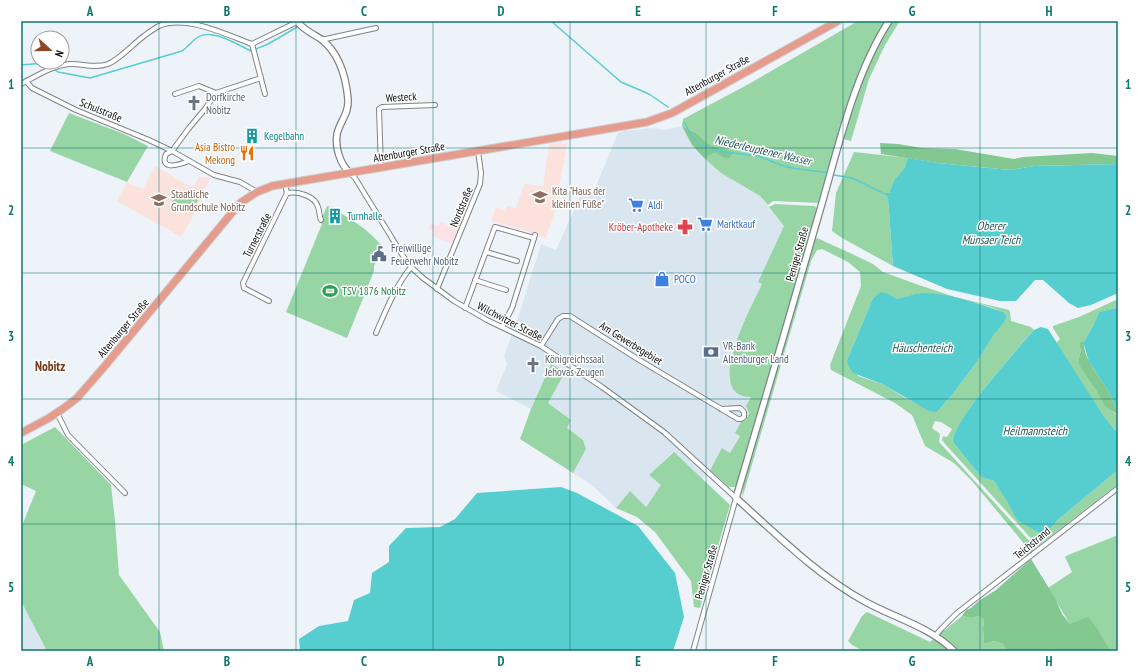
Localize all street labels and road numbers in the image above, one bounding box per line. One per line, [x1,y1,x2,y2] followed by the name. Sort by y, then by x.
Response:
[682,51,752,99] street label: Altenburger Straße
[385,89,418,105] street label: Westeck
[78,95,125,125] street label: Schulstraße
[372,139,446,165] street label: Altenburger Straße
[446,184,476,229] street label: Nordstraße
[240,210,274,260] street label: Turnerstraße
[783,225,812,283] street label: Peniger Straße
[94,295,152,360] street label: Altenburger Straße
[475,298,546,344] street label: Wilchwitzer Straße
[597,318,665,368] street label: Am Gewerbegebiet
[1011,524,1053,562] street label: Teichstrand
[692,543,721,601] street label: Peniger Straße

